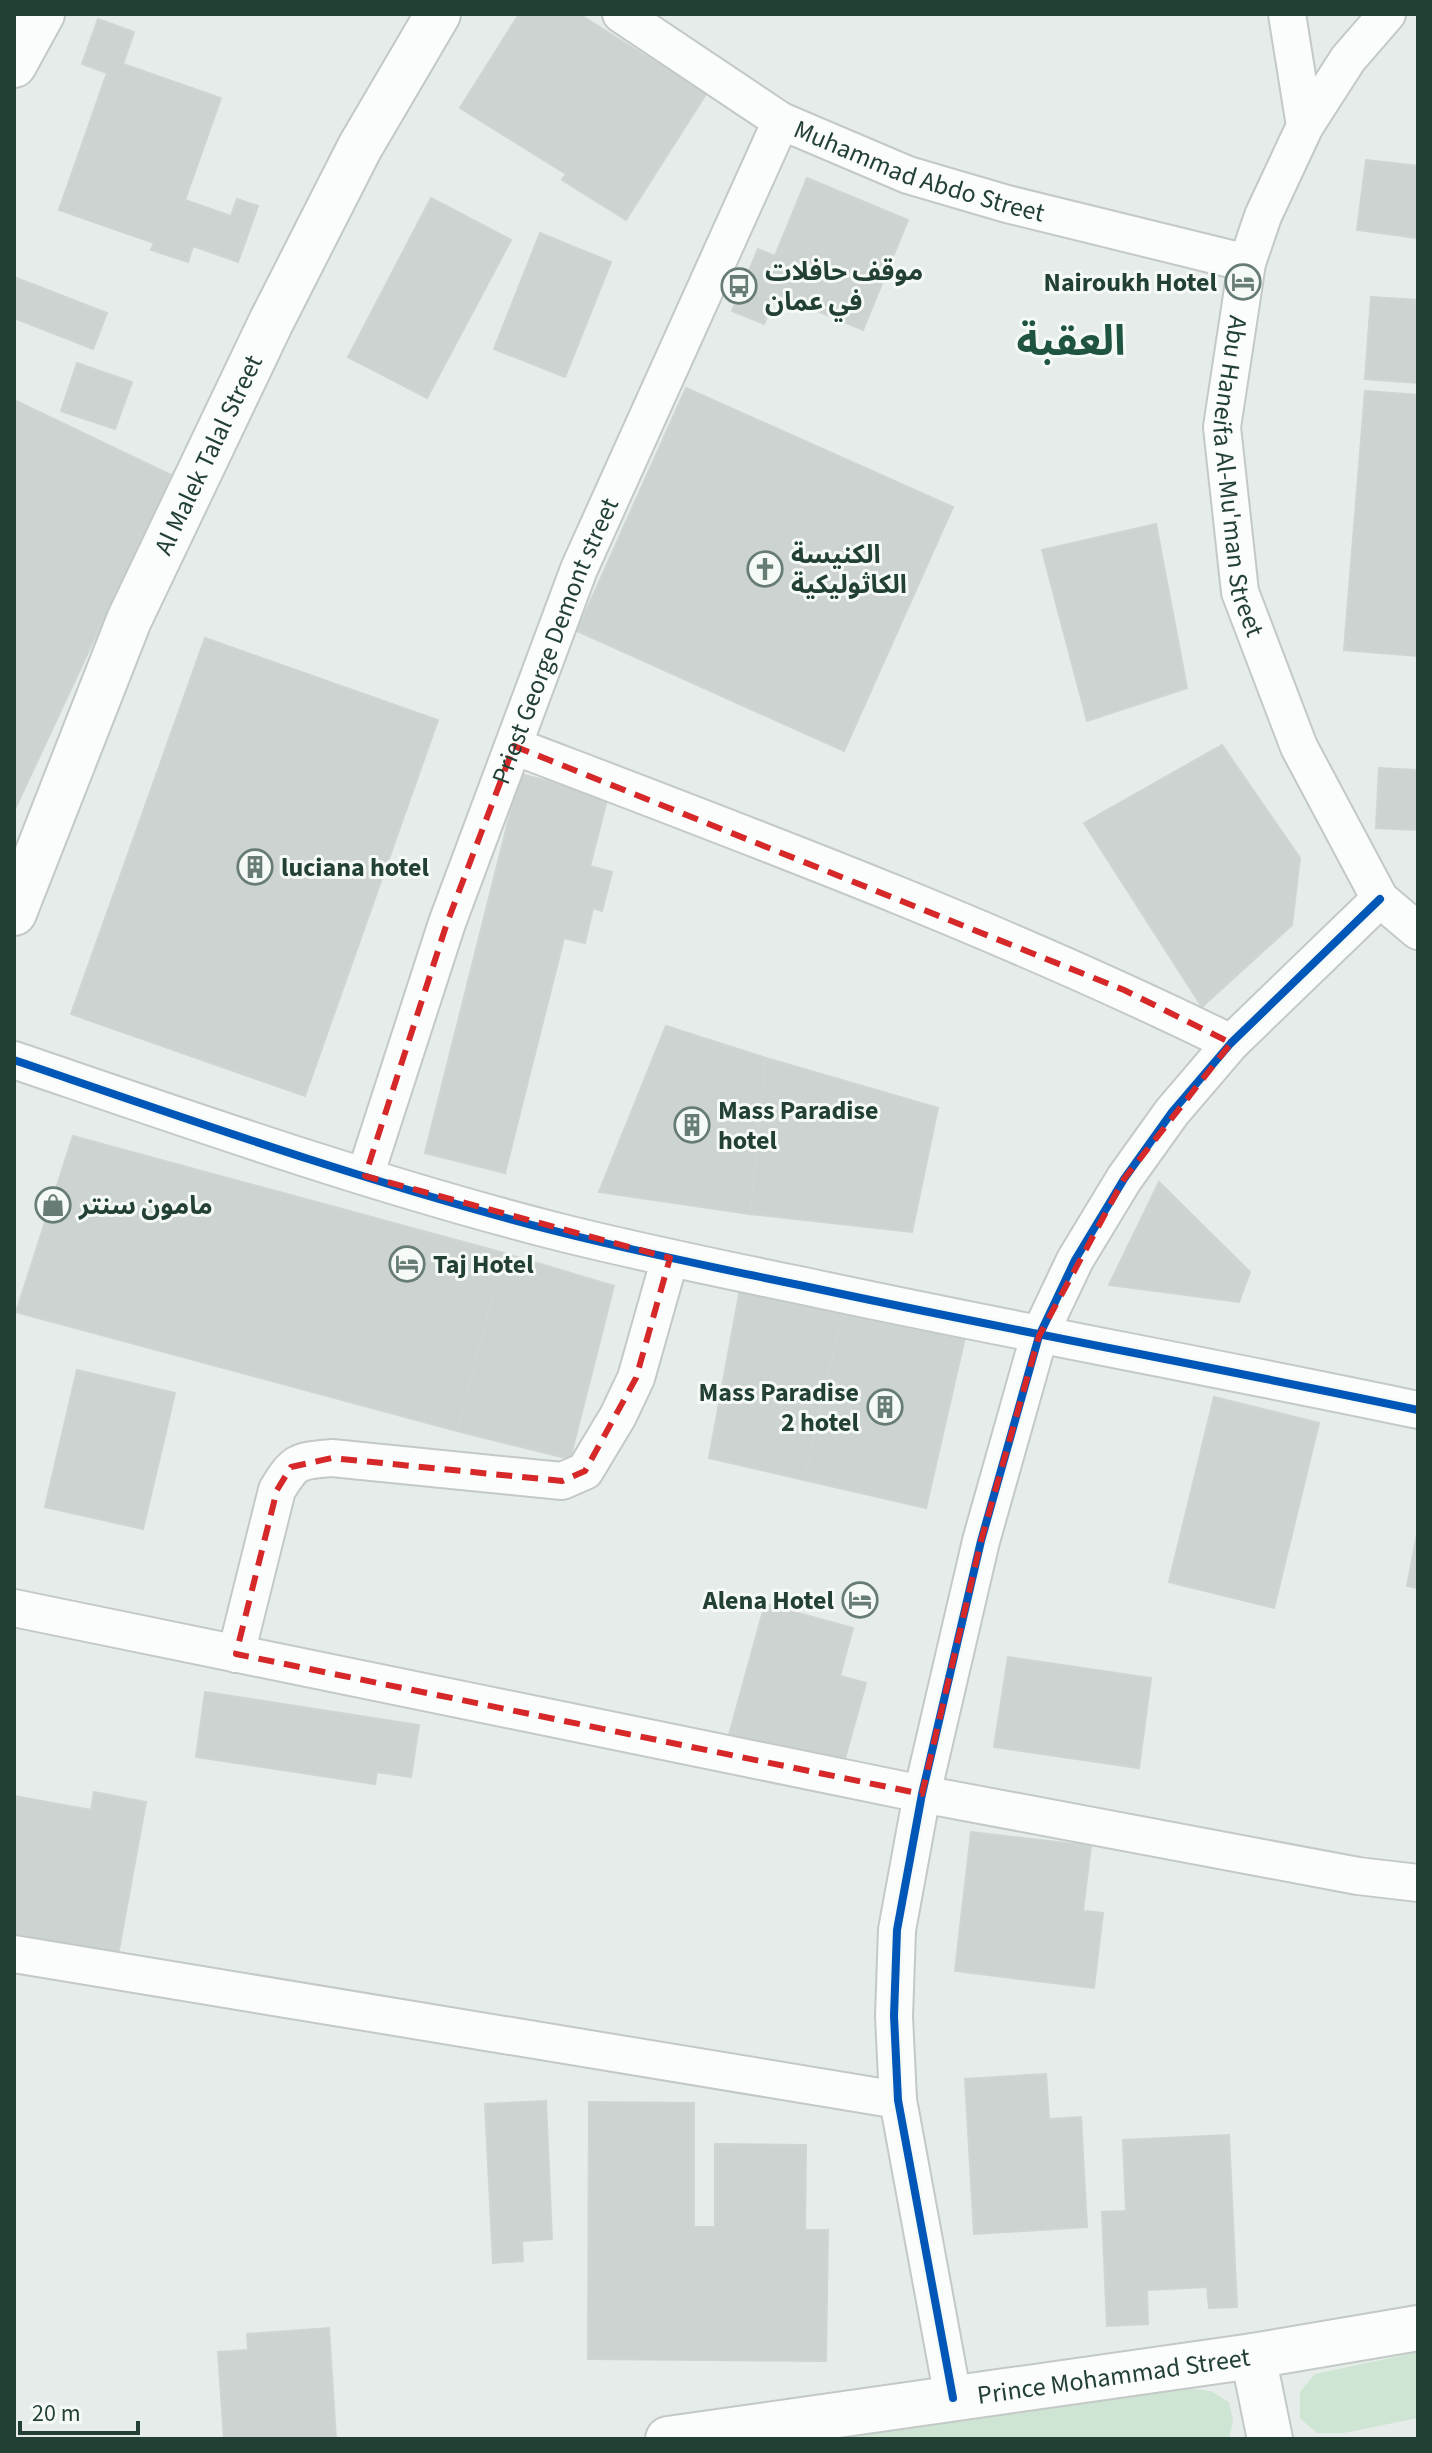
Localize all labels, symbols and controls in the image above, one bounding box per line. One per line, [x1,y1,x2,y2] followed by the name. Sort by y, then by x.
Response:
[788,110,1049,231] street label: Muhammad Abdo Street
[765,253,923,322] place label: موقف حافلات في عمان
[1224,263,1262,301] hotel icon: Nairoukh Hotel
[1044,264,1218,301] place label: Nairoukh Hotel
[720,267,758,305] bus stop icon: موقف حافلات في عمان
[1017,312,1125,372] district label: العقبة
[1204,313,1274,642] street label: Abu Haneifa Al-Mu'man Street
[144,348,271,561] street label: Al Malek Talal Street
[482,491,628,789] street label: Priest George Demont street
[791,536,907,603] place label: الكنيسة الكاثوليكية
[746,550,784,588] church icon: الكنيسة الكاثوليكية
[236,848,274,886] building icon: luciana hotel
[281,849,430,886] place label: luciana hotel
[718,1092,878,1159] place label: Mass Paradise hotel
[673,1106,711,1144] building icon: Mass Paradise hotel
[34,1186,72,1224] shop icon: مامون سنتر
[78,1187,213,1224] place label: مامون سنتر
[388,1245,426,1283] hotel icon: Taj Hotel
[433,1246,534,1283] place label: Taj Hotel
[699,1374,860,1441] place label: Mass Paradise 2 hotel
[866,1388,904,1426] building icon: Mass Paradise 2 hotel
[841,1581,879,1619] hotel icon: Alena Hotel
[702,1582,835,1619] place label: Alena Hotel
[975,2338,1253,2413] street label: Prince Mohammad Street
[20,2385,138,2435] scale bar
[32,2396,81,2431] text: 20 m

